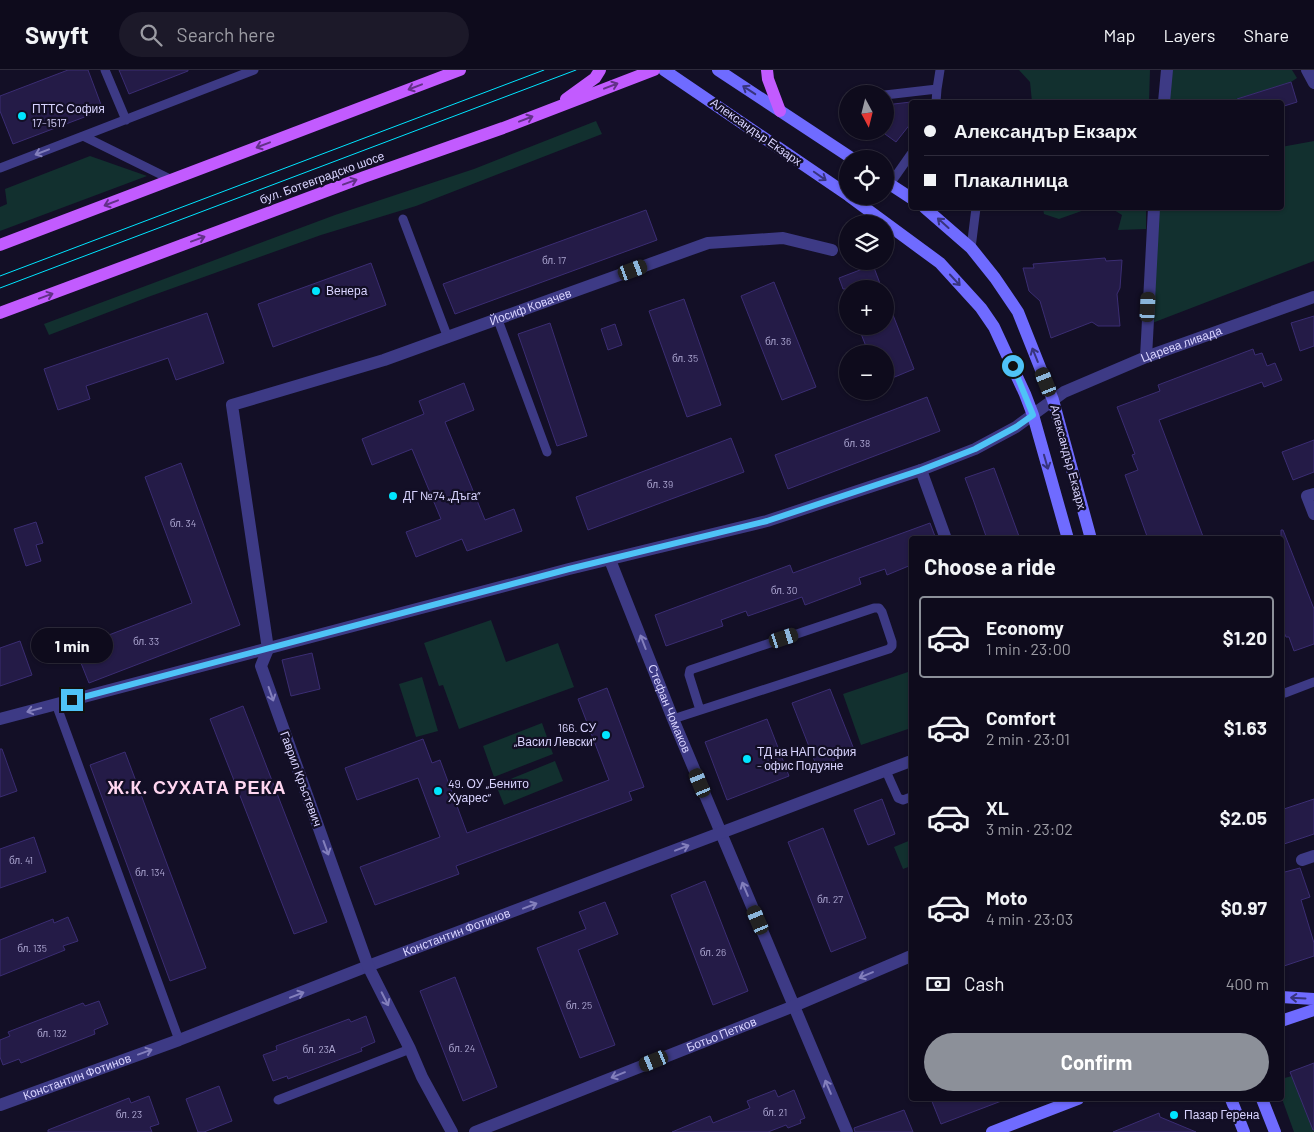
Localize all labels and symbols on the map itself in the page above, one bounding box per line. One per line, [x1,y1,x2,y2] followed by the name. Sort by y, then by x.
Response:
[603,81,618,90] one-way arrow
[408,83,423,92] one-way arrow
[742,85,756,95] one-way arrow
[839,85,894,140] north arrow
[708,95,805,169] street label: Александър Екзарх
[32,101,105,129] place label: ПТТС София 17-1517
[16,110,28,122] marker: ПТТС София 17-1517
[518,114,533,123] one-way arrow
[256,141,271,150] one-way arrow
[34,148,50,157] one-way arrow
[257,148,387,207] street label: бул. Ботевградско шосе
[813,171,827,181] one-way arrow
[342,177,357,186] one-way arrow
[104,199,119,208] one-way arrow
[937,217,950,229] one-way arrow
[190,234,205,243] one-way arrow
[542,254,566,266] house number: бл. 17
[616,258,649,282] car
[950,274,961,287] one-way arrow
[326,283,368,298] place label: Венера
[310,285,322,297] marker: Венера
[487,285,573,327] street label: Йосиф Ковачев
[37,291,53,300] one-way arrow
[1139,292,1156,322] car
[1138,322,1224,365] street label: Царева ливада
[765,335,791,347] house number: бл. 36
[1029,348,1039,363] one-way arrow
[672,352,698,364] house number: бл. 35
[1002,355,1024,377] route start
[1033,365,1058,399] car
[1047,403,1090,511] street label: Александър Екзарх
[844,437,870,449] house number: бл. 38
[1042,453,1052,469] one-way arrow
[647,478,673,490] house number: бл. 39
[403,488,481,503] place label: ДГ №74 „Дъга“
[387,490,399,502] marker: ДГ №74 „Дъга“
[170,517,196,529] house number: бл. 34
[771,584,797,596] house number: бл. 30
[767,626,800,650] car
[31,628,113,662] callout: 1 min
[133,635,159,647] house number: бл. 33
[637,635,647,650] one-way arrow
[646,662,694,755] street label: Стефан Чомаков
[267,686,277,702] one-way arrow
[61,689,83,711] route end
[27,706,43,715] one-way arrow
[514,720,597,748] place label: 166. СУ „Васил Левски”
[277,729,326,828] street label: Гаврил Кръстевич
[600,729,612,741] marker: 166. СУ „Васил Левски”
[757,744,856,773] place label: ТД на НАП София - офис Подуяне
[741,753,753,765] marker: ТД на НАП София - офис Подуяне
[687,766,712,800] car
[106,776,287,798] district label: Ж.К. СУХАТА РЕКА
[448,776,529,805] place label: 49. ОУ „Бенито Хуарес“
[432,785,444,797] marker: 49. ОУ „Бенито Хуарес“
[322,839,331,855] one-way arrow
[674,843,689,852] one-way arrow
[9,854,33,866] house number: бл. 41
[135,866,165,878] house number: бл. 134
[739,882,749,897] one-way arrow
[817,893,843,905] house number: бл. 27
[522,901,537,910] one-way arrow
[745,903,770,937] car
[400,905,512,958] street label: Константин Фотинов
[17,942,47,954] house number: бл. 135
[700,946,726,958] house number: бл. 26
[859,971,874,981] one-way arrow
[288,990,304,999] one-way arrow
[380,991,390,1006] one-way arrow
[1290,994,1306,1003] one-way arrow
[566,999,592,1011] house number: бл. 25
[684,1014,758,1054] street label: Ботьо Петков
[37,1027,67,1039] house number: бл. 132
[449,1042,475,1054] house number: бл. 24
[302,1043,336,1055] house number: бл. 23А
[136,1047,152,1056] one-way arrow
[637,1048,670,1074] car
[21,1050,133,1102] street label: Константин Фотинов
[611,1071,626,1080] one-way arrow
[823,1080,833,1095] one-way arrow
[763,1106,787,1118] house number: бл. 21
[1184,1107,1260,1122] place label: Пазар Герена
[116,1108,142,1120] house number: бл. 23
[1168,1109,1180,1121] marker: Пазар Герена

